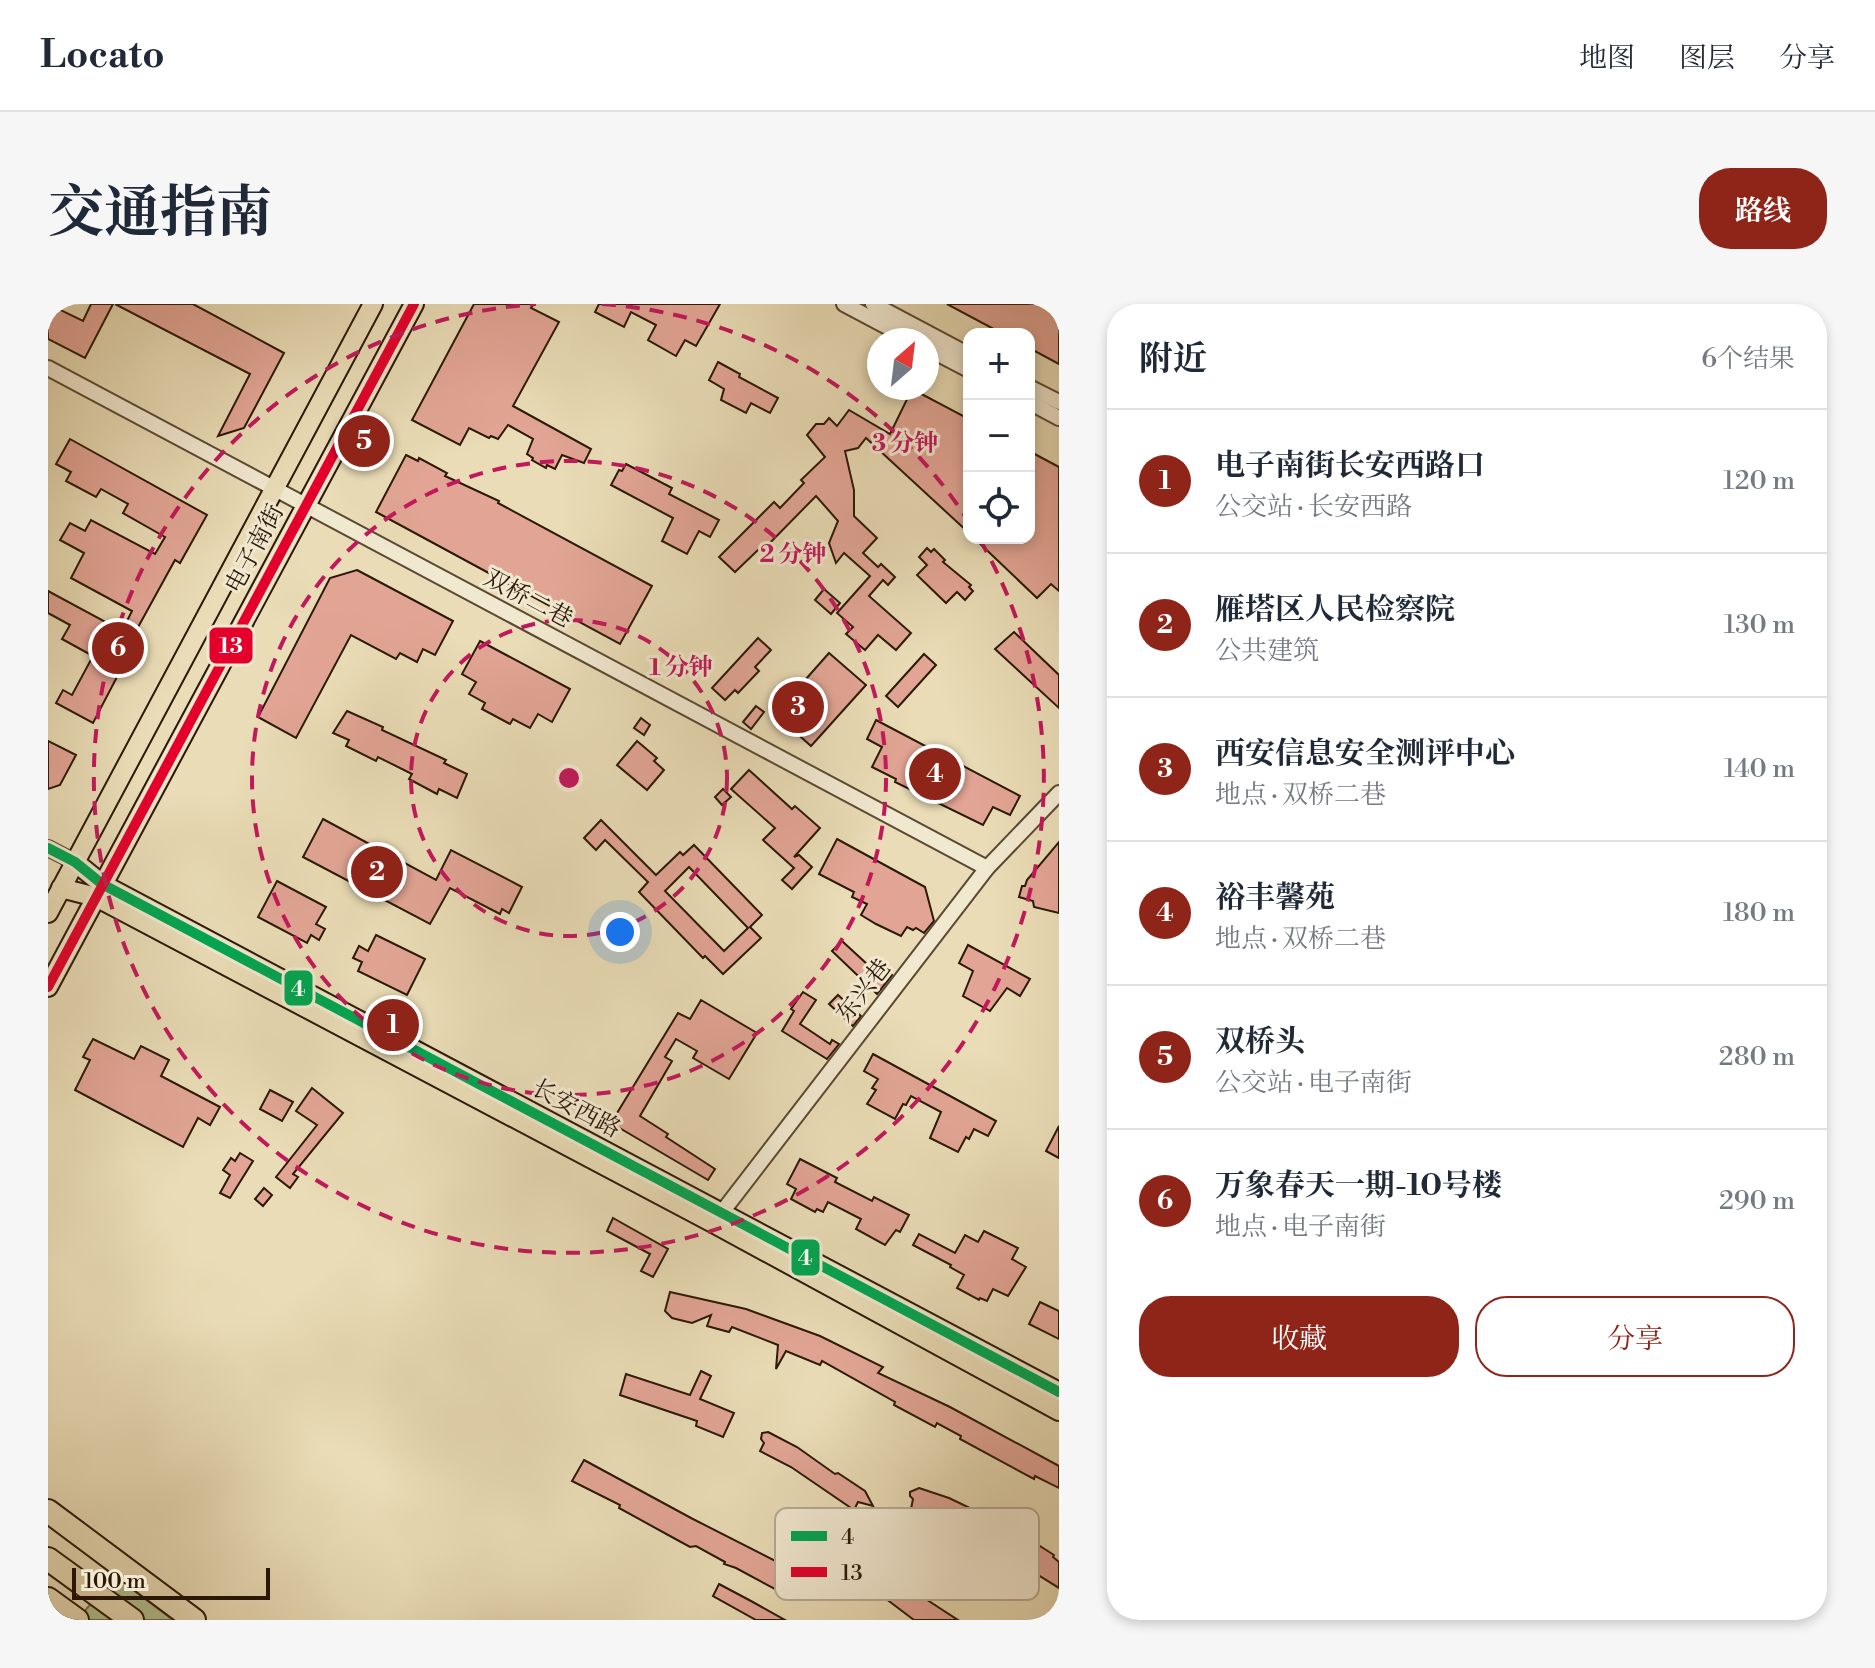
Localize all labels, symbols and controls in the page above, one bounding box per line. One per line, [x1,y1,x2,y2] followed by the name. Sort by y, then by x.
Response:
[40,32,165,79] text: Locato
[1579,41,1635,76] text: 地图
[1679,41,1735,76] text: 图层
[1779,41,1835,76] text: 分享
[1699,168,1827,249] button: 路线
[48,179,272,249] text: 交通指南
[867,328,939,400] north arrow
[963,328,1035,544] map controls
[963,328,1035,400] button: +
[1139,339,1207,381] text: 附近
[1701,343,1795,375] text: 6个结果
[963,400,1035,472] button: −
[338,411,390,471] pin: 5
[872,429,938,459] text: 3 分钟
[1215,447,1485,485] text: 电子南街长安西路口
[1159,465,1171,497] text: 1
[1723,465,1795,497] text: 120 m
[963,472,1035,544] button: locate
[1215,491,1412,523] text: 公交站 · 长安西路
[219,500,291,598] street label: 电子南街
[760,540,826,570] text: 2 分钟
[479,563,577,635] street label: 双桥二巷
[1215,591,1455,629] text: 雁塔区人民检察院
[1157,609,1173,641] text: 2
[1724,609,1795,641] text: 130 m
[92,618,144,678] pin: 6
[208,626,254,665] line badge: 13
[219,633,243,660] text: 13
[1215,635,1319,667] text: 公共建筑
[649,653,713,683] text: 1 分钟
[772,677,824,737] pin: 3
[1215,735,1515,773] text: 西安信息安全测评中心
[909,744,961,804] pin: 4
[1157,753,1173,785] text: 3
[1724,753,1795,785] text: 140 m
[555,764,583,792] centre of rings
[1215,779,1386,811] text: 地点 · 双桥二巷
[351,842,403,902] pin: 2
[1215,879,1335,917] text: 裕丰馨苑
[1156,897,1174,929] text: 4
[1723,897,1795,929] text: 180 m
[600,912,640,952] your location
[1215,923,1386,955] text: 地点 · 双桥二巷
[830,953,898,1029] street label: 东兴巷
[283,969,314,1007] line badge: 4
[291,976,305,1003] text: 4
[367,995,419,1055] pin: 1
[1215,1023,1305,1061] text: 双桥头
[1157,1041,1173,1073] text: 5
[1719,1041,1795,1073] text: 280 m
[1215,1067,1412,1099] text: 公交站 · 电子南街
[527,1073,625,1145] street label: 长安西路
[1215,1167,1502,1205] text: 万象春天一期-10号楼
[1157,1185,1173,1217] text: 6
[1719,1185,1795,1217] text: 290 m
[1215,1211,1386,1243] text: 地点 · 电子南街
[790,1238,821,1277] line badge: 4
[798,1245,812,1272] text: 4
[1139,1296,1459,1377] button: 收藏
[1475,1296,1795,1377] button: 分享
[775,1508,1039,1600] legend
[841,1524,854,1551] text: 4
[841,1560,863,1587] text: 13
[72,1564,270,1600] scale bar
[84,1568,146,1595] text: 100 m

